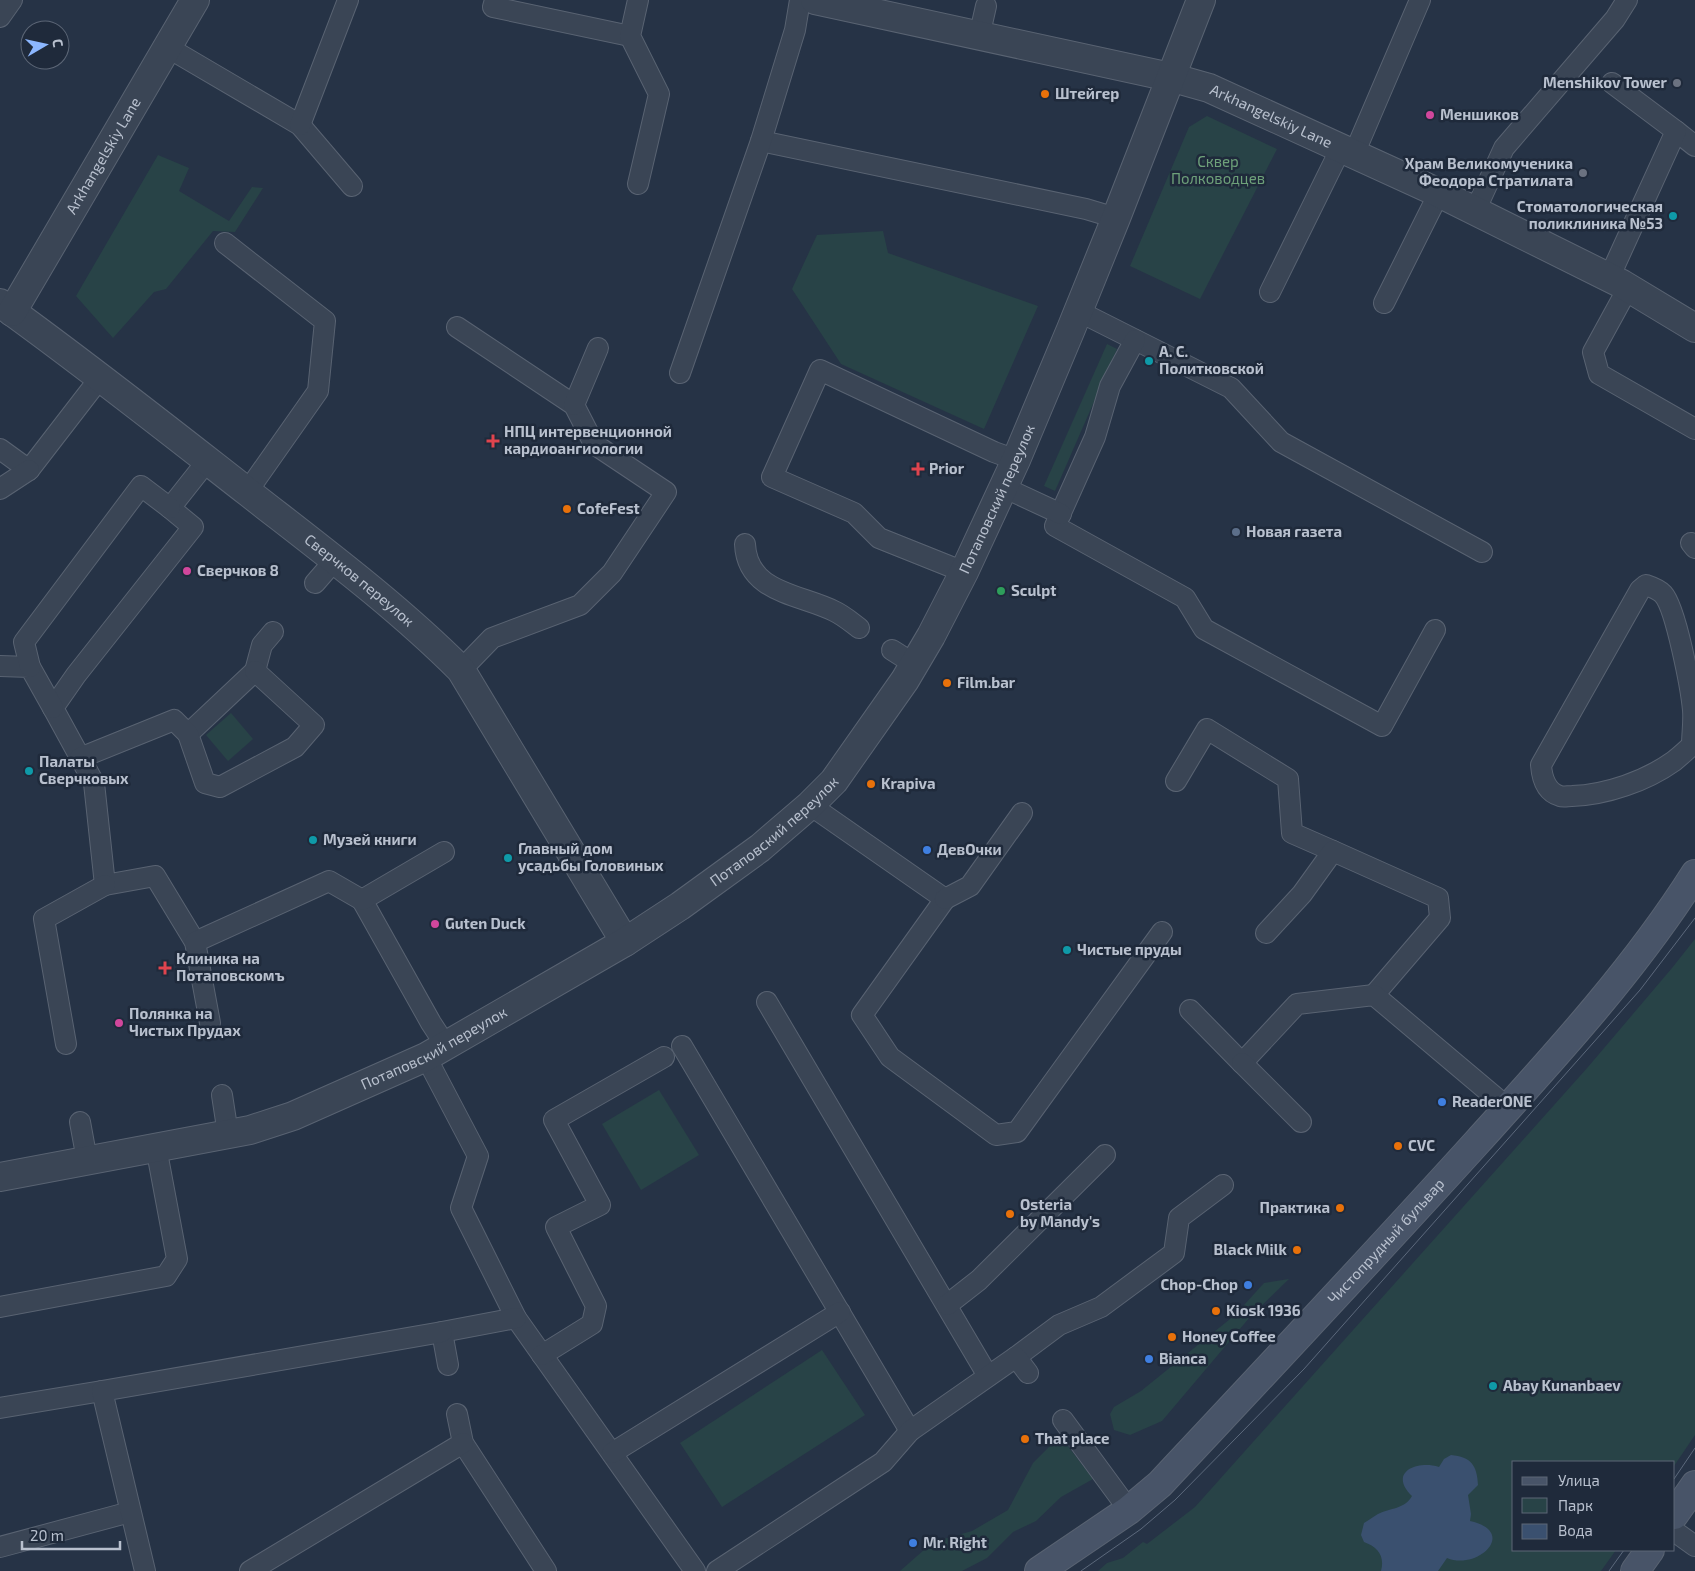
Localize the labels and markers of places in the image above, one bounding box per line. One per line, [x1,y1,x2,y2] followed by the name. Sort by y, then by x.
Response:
[1543,73,1668,91] place label: Menshikov Tower
[1671,77,1683,89] marker: Menshikov Tower
[1055,84,1119,102] place label: Штейгер
[1039,88,1051,100] marker: Штейгер
[1440,105,1519,123] place label: Меншиков
[1424,109,1436,121] marker: Меншиков
[1405,154,1573,189] place label: Храм Великомученика Феодора Стратилата
[1577,167,1589,179] marker: Храм Великомученика Феодора Стратилата
[1517,197,1663,232] place label: Стоматологическая поликлиника №53
[1667,210,1679,222] marker: Стоматологическая поликлиника №53
[1159,342,1264,377] place label: А. С. Политковской
[1143,355,1155,367] marker: А. С. Политковской
[504,422,672,457] place label: НПЦ интервенционной кардиоангиологии
[486,434,500,448] marker: НПЦ интервенционной кардиоангиологии
[929,459,965,477] place label: Prior
[911,462,925,476] marker: Prior
[577,499,640,517] place label: CofeFest
[561,503,573,515] marker: CofeFest
[1246,522,1342,540] place label: Новая газета
[1230,526,1242,538] marker: Новая газета
[197,561,279,579] place label: Сверчков 8
[181,565,193,577] marker: Сверчков 8
[1011,581,1056,599] place label: Sculpt
[995,585,1007,597] marker: Sculpt
[957,673,1016,691] place label: Film.bar
[941,677,953,689] marker: Film.bar
[39,752,129,787] place label: Палаты Сверчковых
[23,765,35,777] marker: Палаты Сверчковых
[881,774,936,792] place label: Krapiva
[865,778,877,790] marker: Krapiva
[323,830,417,848] place label: Музей книги
[307,834,319,846] marker: Музей книги
[518,839,664,874] place label: Главный дом усадьбы Головиных
[937,840,1002,858] place label: ДевОчки
[921,844,933,856] marker: ДевОчки
[502,852,514,864] marker: Главный дом усадьбы Головиных
[445,914,526,932] place label: Guten Duck
[429,918,441,930] marker: Guten Duck
[1077,940,1182,958] place label: Чистые пруды
[1061,944,1073,956] marker: Чистые пруды
[176,949,285,984] place label: Клиника на Потаповскомъ
[158,961,172,975] marker: Клиника на Потаповскомъ
[129,1004,241,1039] place label: Полянка на Чистых Прудах
[113,1017,125,1029] marker: Полянка на Чистых Прудах
[1452,1092,1533,1110] place label: ReaderONE
[1436,1096,1448,1108] marker: ReaderONE
[1408,1136,1435,1154] place label: CVC
[1392,1140,1404,1152] marker: CVC
[1020,1195,1100,1231] place label: Osteria by Mandy's
[1260,1198,1330,1216] place label: Практика
[1334,1202,1346,1214] marker: Практика
[1004,1208,1016,1220] marker: Osteria by Mandy's
[1214,1240,1288,1258] place label: Black Milk
[1291,1244,1303,1256] marker: Black Milk
[1160,1275,1238,1293] place label: Chop-Chop
[1242,1279,1254,1291] marker: Chop-Chop
[1226,1301,1301,1319] place label: Kiosk 1936
[1210,1305,1222,1317] marker: Kiosk 1936
[1182,1327,1276,1346] place label: Honey Coffee
[1166,1331,1178,1343] marker: Honey Coffee
[1159,1349,1207,1367] place label: Bianca
[1143,1353,1155,1365] marker: Bianca
[1503,1376,1621,1395] place label: Abay Kunanbaev
[1487,1380,1499,1392] marker: Abay Kunanbaev
[1035,1429,1109,1447] place label: That place
[1019,1433,1031,1445] marker: That place
[923,1533,987,1551] place label: Mr. Right
[907,1537,919,1549] marker: Mr. Right

